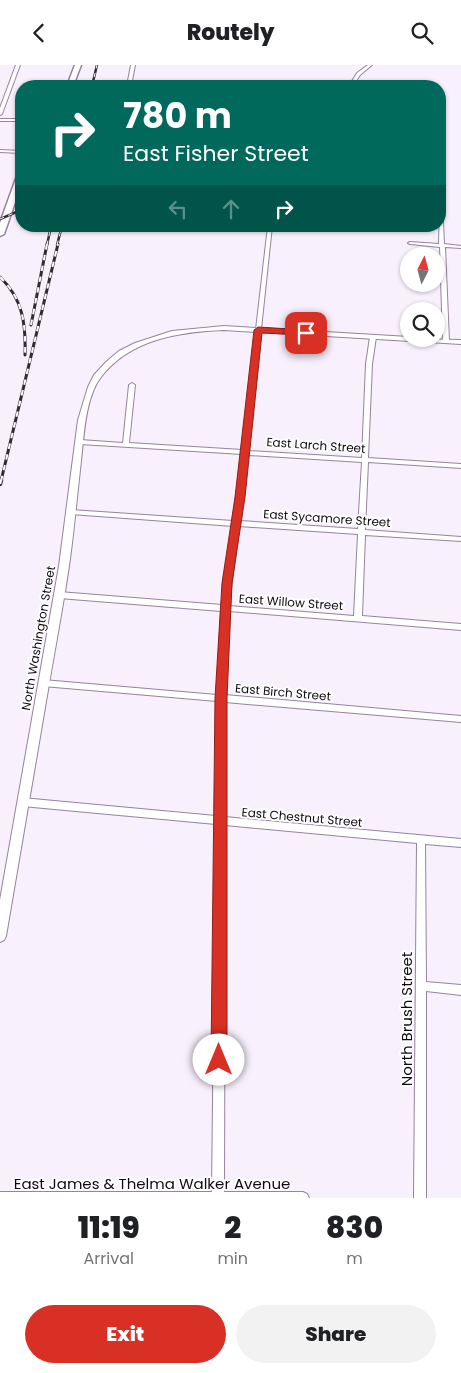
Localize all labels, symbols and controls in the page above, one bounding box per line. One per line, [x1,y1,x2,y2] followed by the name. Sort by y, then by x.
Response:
[187,17,274,48] text: Routely
[25,19,53,47] icon: back
[408,19,436,47] icon: search
[123,91,232,140] text: 780 m
[40,100,105,165] icon: right
[123,138,309,169] text: East Fisher Street
[164,195,192,223] icon: left
[217,195,245,223] icon: ahead
[270,195,298,223] icon: right
[400,247,445,293] north arrow
[400,247,445,347] map controls
[400,302,445,347] button: search
[285,312,327,354] pin
[292,319,320,347] icon: arrive
[266,433,366,457] street label: East Larch Street
[263,505,391,531] street label: East Sycamore Street
[17,564,59,712] street label: North Washington Street
[238,590,344,614] street label: East Willow Street
[234,679,332,705] street label: East Birch Street
[241,803,363,831] street label: East Chestnut Street
[396,952,417,1086] street label: North Brush Street
[192,1033,244,1085] position arrow
[14,1173,290,1194] street label: East James & Thelma Walker Avenue
[78,1206,140,1249] text: 11:19
[224,1206,241,1249] text: 2
[326,1206,383,1249] text: 830
[84,1247,134,1270] text: Arrival
[217,1247,248,1270] text: min
[346,1247,363,1270] text: m
[25,1305,226,1363] button: Exit
[236,1305,436,1363] button: Share

